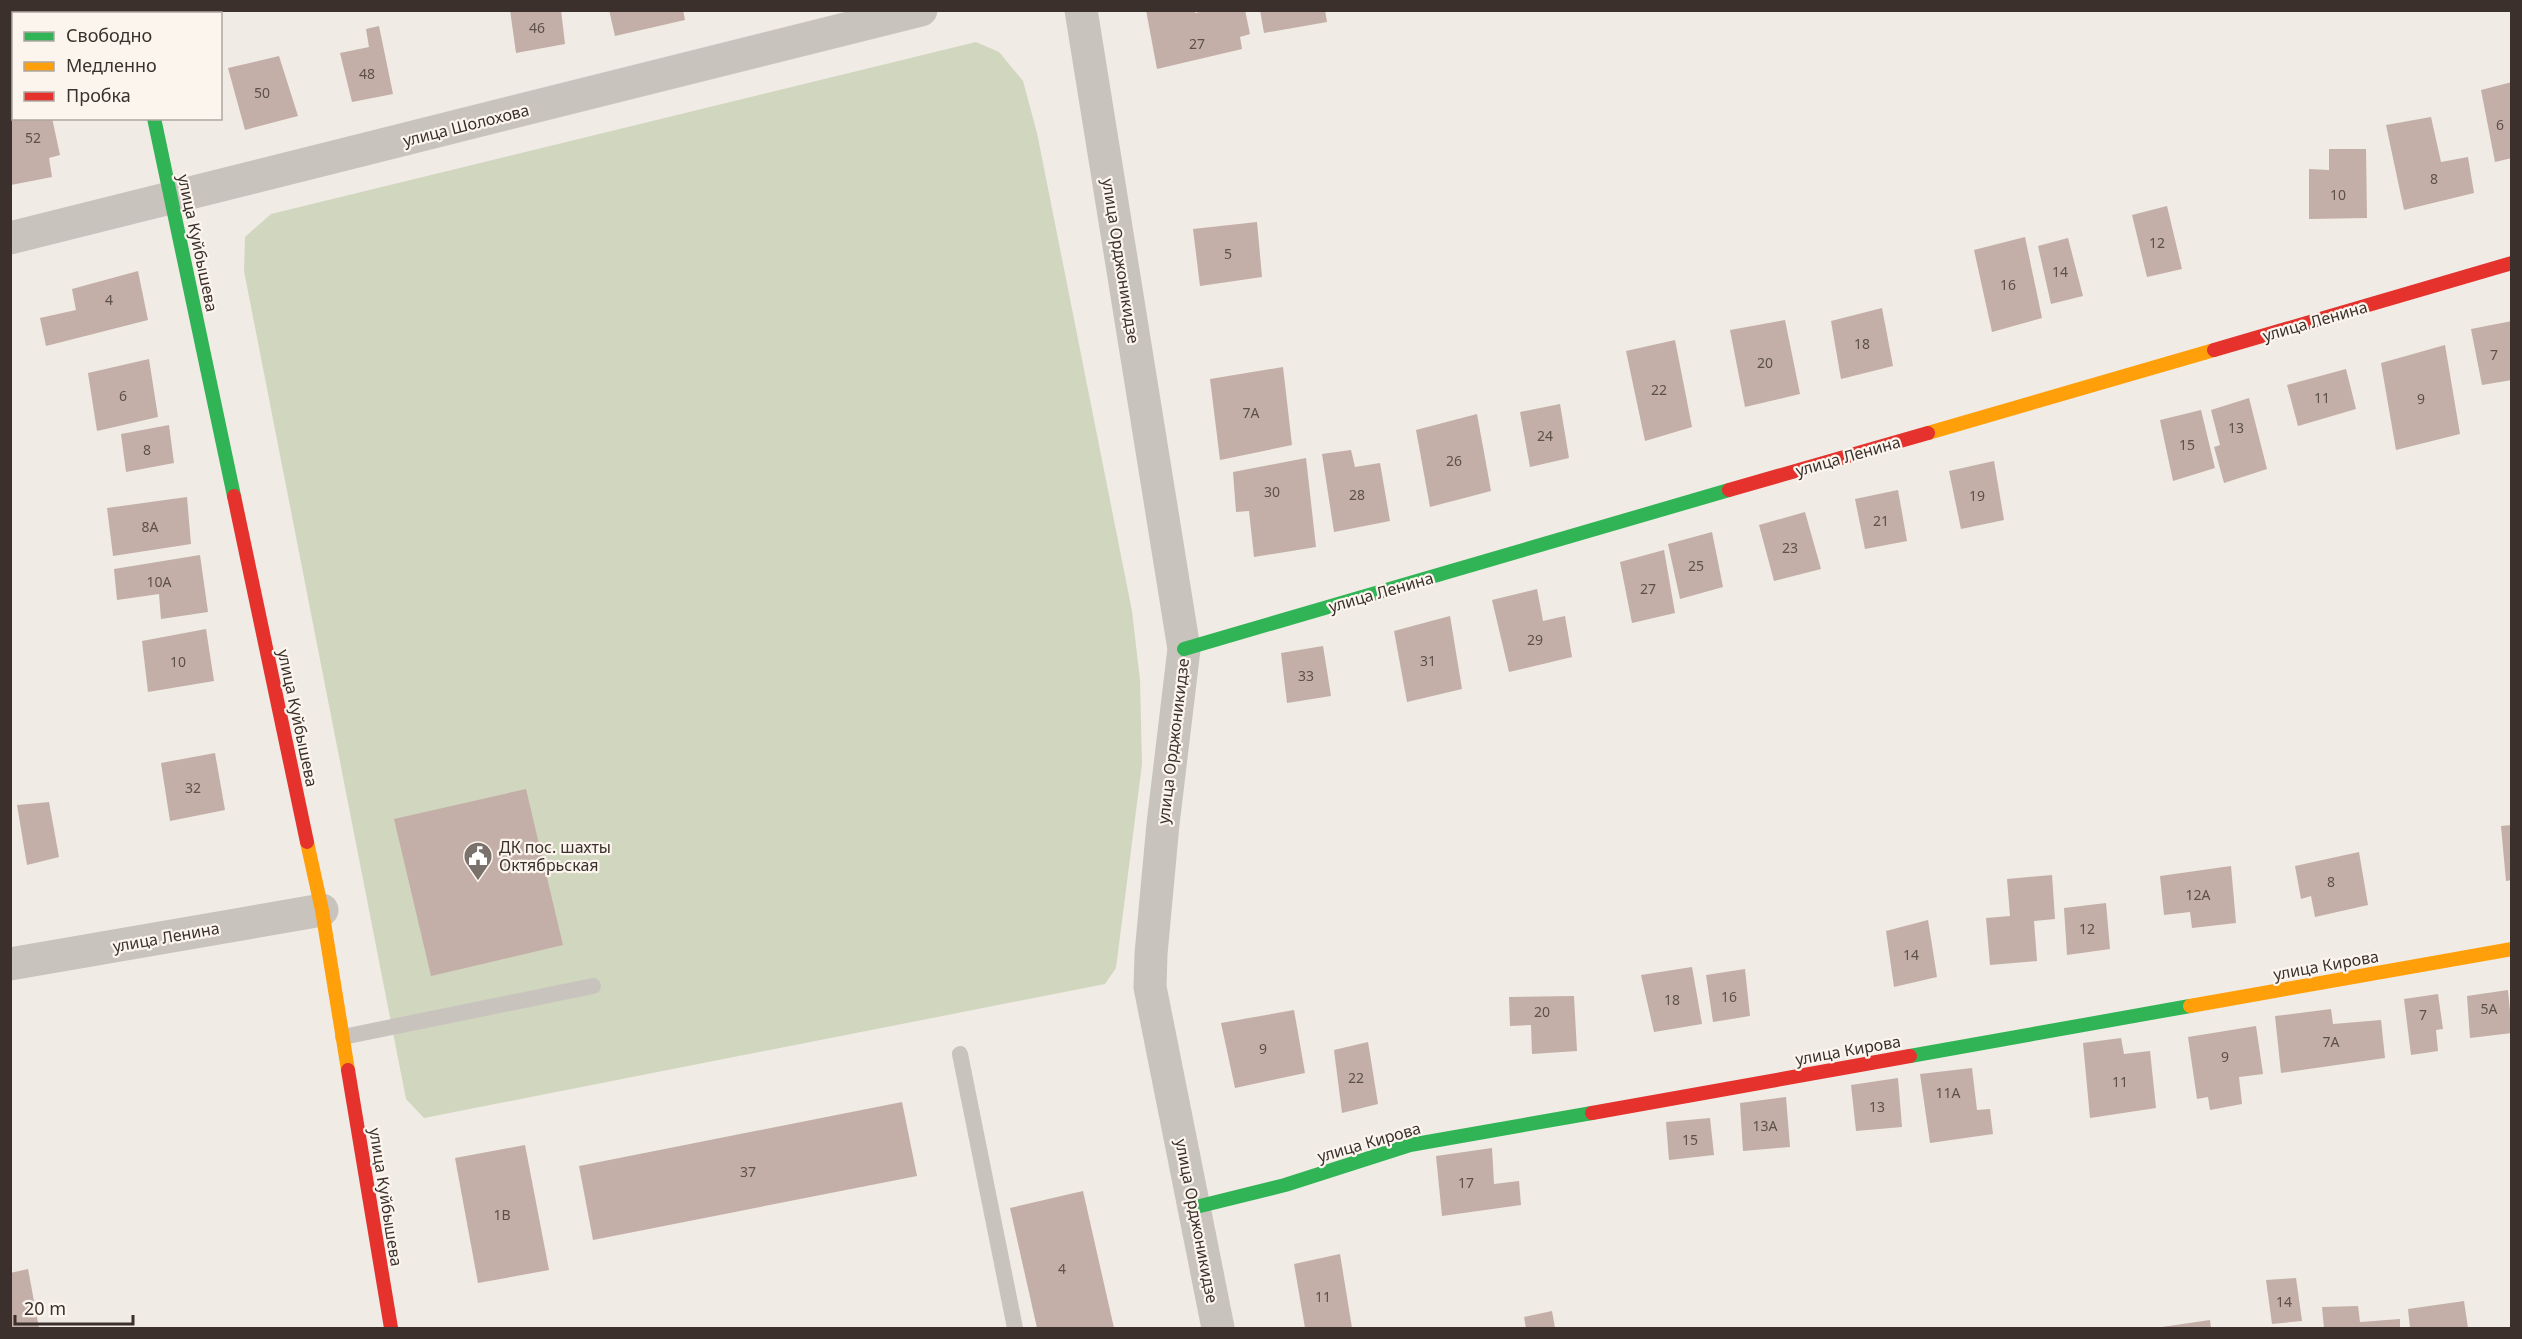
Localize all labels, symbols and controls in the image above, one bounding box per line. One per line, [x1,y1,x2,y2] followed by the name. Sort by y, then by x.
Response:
[12,12,222,120] legend
[529,18,545,37] house number: 46
[66,23,152,47] text: Свободно
[1189,34,1205,53] house number: 27
[66,53,157,77] text: Медленно
[359,64,375,83] house number: 48
[66,83,131,107] text: Пробка
[254,83,270,102] house number: 50
[401,99,531,151] street label: улица Шолохова
[2496,115,2504,134] house number: 6
[25,128,41,147] house number: 52
[2430,169,2438,188] house number: 8
[173,172,223,314] street label: улица Куйбышева
[1097,177,1145,345] street label: улица Орджоникидзе
[2330,185,2346,204] house number: 10
[2149,233,2165,252] house number: 12
[1224,244,1232,263] house number: 5
[2052,262,2068,281] house number: 14
[2000,275,2016,294] house number: 16
[105,290,113,309] house number: 4
[2260,296,2370,346] street label: улица Ленина
[1854,334,1870,353] house number: 18
[2490,345,2498,364] house number: 7
[1757,353,1773,372] house number: 20
[1651,380,1667,399] house number: 22
[119,386,127,405] house number: 6
[2314,388,2330,407] house number: 11
[2417,389,2425,408] house number: 9
[1243,403,1260,422] house number: 7А
[2228,418,2244,437] house number: 13
[1537,426,1553,445] house number: 24
[1793,431,1903,481] street label: улица Ленина
[2179,435,2195,454] house number: 15
[143,440,151,459] house number: 8
[1446,451,1462,470] house number: 26
[1264,482,1280,501] house number: 30
[1349,485,1365,504] house number: 28
[1969,486,1985,505] house number: 19
[1873,511,1889,530] house number: 21
[142,517,159,536] house number: 8А
[1782,538,1798,557] house number: 23
[1688,556,1704,575] house number: 25
[1326,567,1436,617] street label: улица Ленина
[147,572,172,591] house number: 10А
[1640,579,1656,598] house number: 27
[1527,630,1543,649] house number: 29
[273,647,323,789] street label: улица Куйбышева
[1420,651,1436,670] house number: 31
[170,652,186,671] house number: 10
[1152,657,1194,825] street label: улица Орджоникидзе
[1298,666,1314,685] house number: 33
[185,778,201,797] house number: 32
[499,836,611,876] place label: ДК пос. шахты Октябрьская
[462,840,494,882] public building icon: ДК пос. шахты Октябрьская
[2327,872,2335,891] house number: 8
[2186,885,2211,904] house number: 12А
[111,917,221,957] street label: улица Ленина
[2079,919,2095,938] house number: 12
[1903,945,1919,964] house number: 14
[2272,945,2380,985] street label: улица Кирова
[1721,987,1737,1006] house number: 16
[1664,990,1680,1009] house number: 18
[2481,999,2498,1018] house number: 5А
[1534,1002,1550,1021] house number: 20
[2419,1005,2427,1024] house number: 7
[1794,1030,1902,1070] street label: улица Кирова
[2323,1032,2340,1051] house number: 7А
[1259,1039,1267,1058] house number: 9
[2221,1047,2229,1066] house number: 9
[1348,1068,1364,1087] house number: 22
[2112,1072,2128,1091] house number: 11
[1936,1083,1961,1102] house number: 11А
[1869,1097,1885,1116] house number: 13
[1753,1116,1778,1135] house number: 13А
[1315,1117,1423,1167] street label: улица Кирова
[364,1126,408,1268] street label: улица Куйбышева
[1682,1130,1698,1149] house number: 15
[1170,1137,1224,1305] street label: улица Орджоникидзе
[740,1162,756,1181] house number: 37
[1458,1173,1474,1192] house number: 17
[493,1205,511,1224] house number: 1В
[1058,1259,1066,1278] house number: 4
[1315,1287,1331,1306] house number: 11
[15,1288,134,1326] scale bar
[2276,1292,2292,1311] house number: 14
[24,1296,66,1320] text: 20 m

